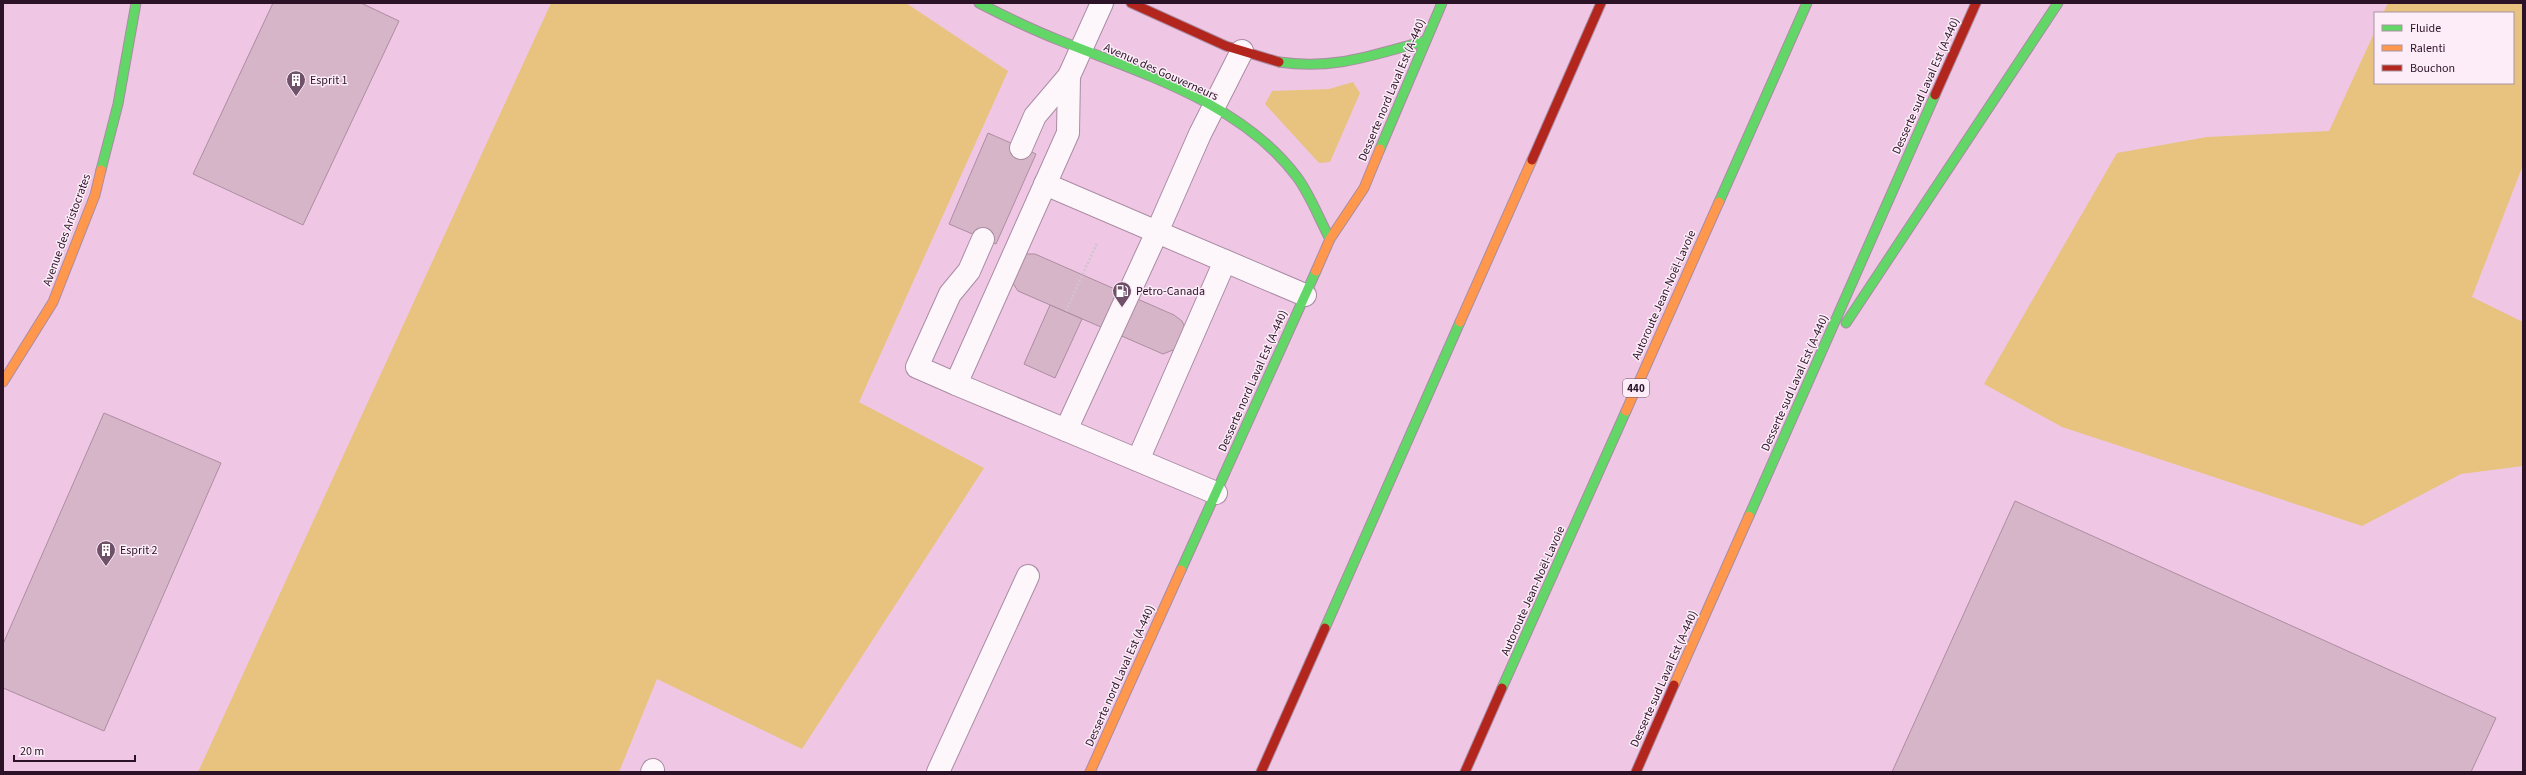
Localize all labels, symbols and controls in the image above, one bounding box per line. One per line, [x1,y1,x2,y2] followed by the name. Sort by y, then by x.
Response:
[2374,12,2514,84] legend
[1888,15,1964,157] street label: Desserte sud Laval Est (A-440)
[1354,16,1430,164] street label: Desserte nord Laval Est (A-440)
[2410,20,2441,37] text: Fluide
[1101,39,1221,105] street label: Avenue des Gouverneurs
[2410,40,2445,57] text: Ralenti
[2410,60,2455,77] text: Bouchon
[285,69,307,97] building icon: Esprit 1
[310,72,348,89] place label: Esprit 1
[39,171,95,289] street label: Avenue des Aristocrates
[1628,227,1700,363] street label: Autoroute Jean-Noël-Lavoie
[1111,280,1133,308] fuel station icon: Petro-Canada
[1136,283,1205,300] place label: Petro-Canada
[1214,307,1292,455] street label: Desserte nord Laval Est (A-440)
[1757,312,1833,454] street label: Desserte sud Laval Est (A-440)
[1623,379,1649,397] road number: 440
[1497,523,1569,659] street label: Autoroute Jean-Noël-Lavoie
[95,539,117,567] building icon: Esprit 2
[120,542,158,559] place label: Esprit 2
[1081,602,1159,750] street label: Desserte nord Laval Est (A-440)
[1626,608,1702,750] street label: Desserte sud Laval Est (A-440)
[14,737,135,763] scale bar
[20,743,44,760] text: 20 m

